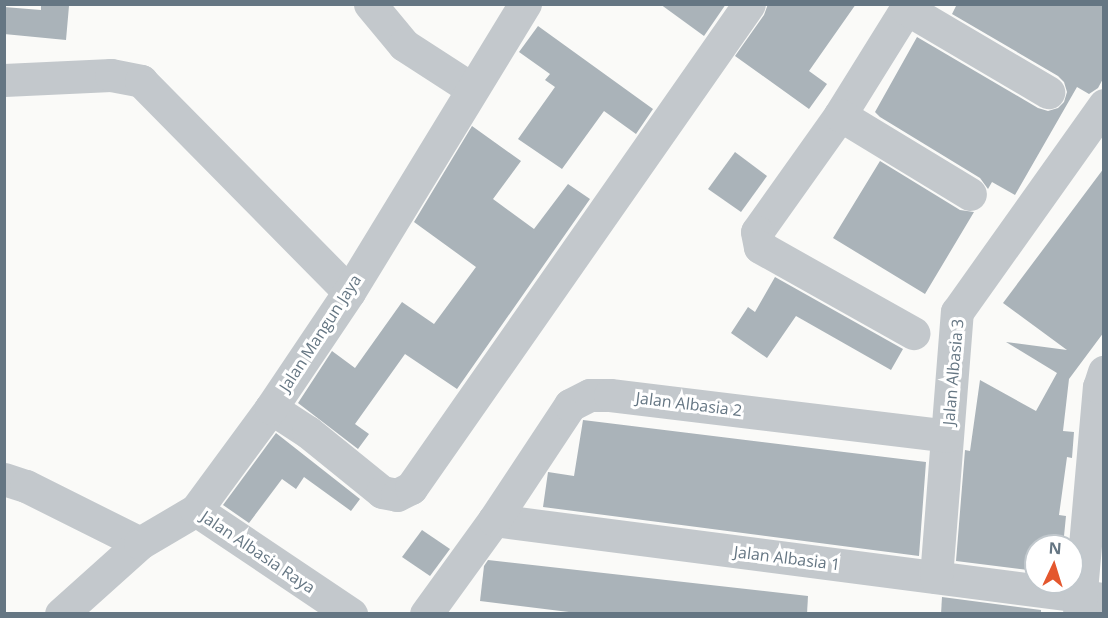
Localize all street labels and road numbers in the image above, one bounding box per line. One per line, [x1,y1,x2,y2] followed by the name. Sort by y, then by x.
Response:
[275,271,365,395] street label: Jalan Mangun Jaya
[939,318,967,426] street label: Jalan Albasia 3
[635,388,743,420] street label: Jalan Albasia 2
[197,507,319,597] street label: Jalan Albasia Raya
[733,542,841,574] street label: Jalan Albasia 1

